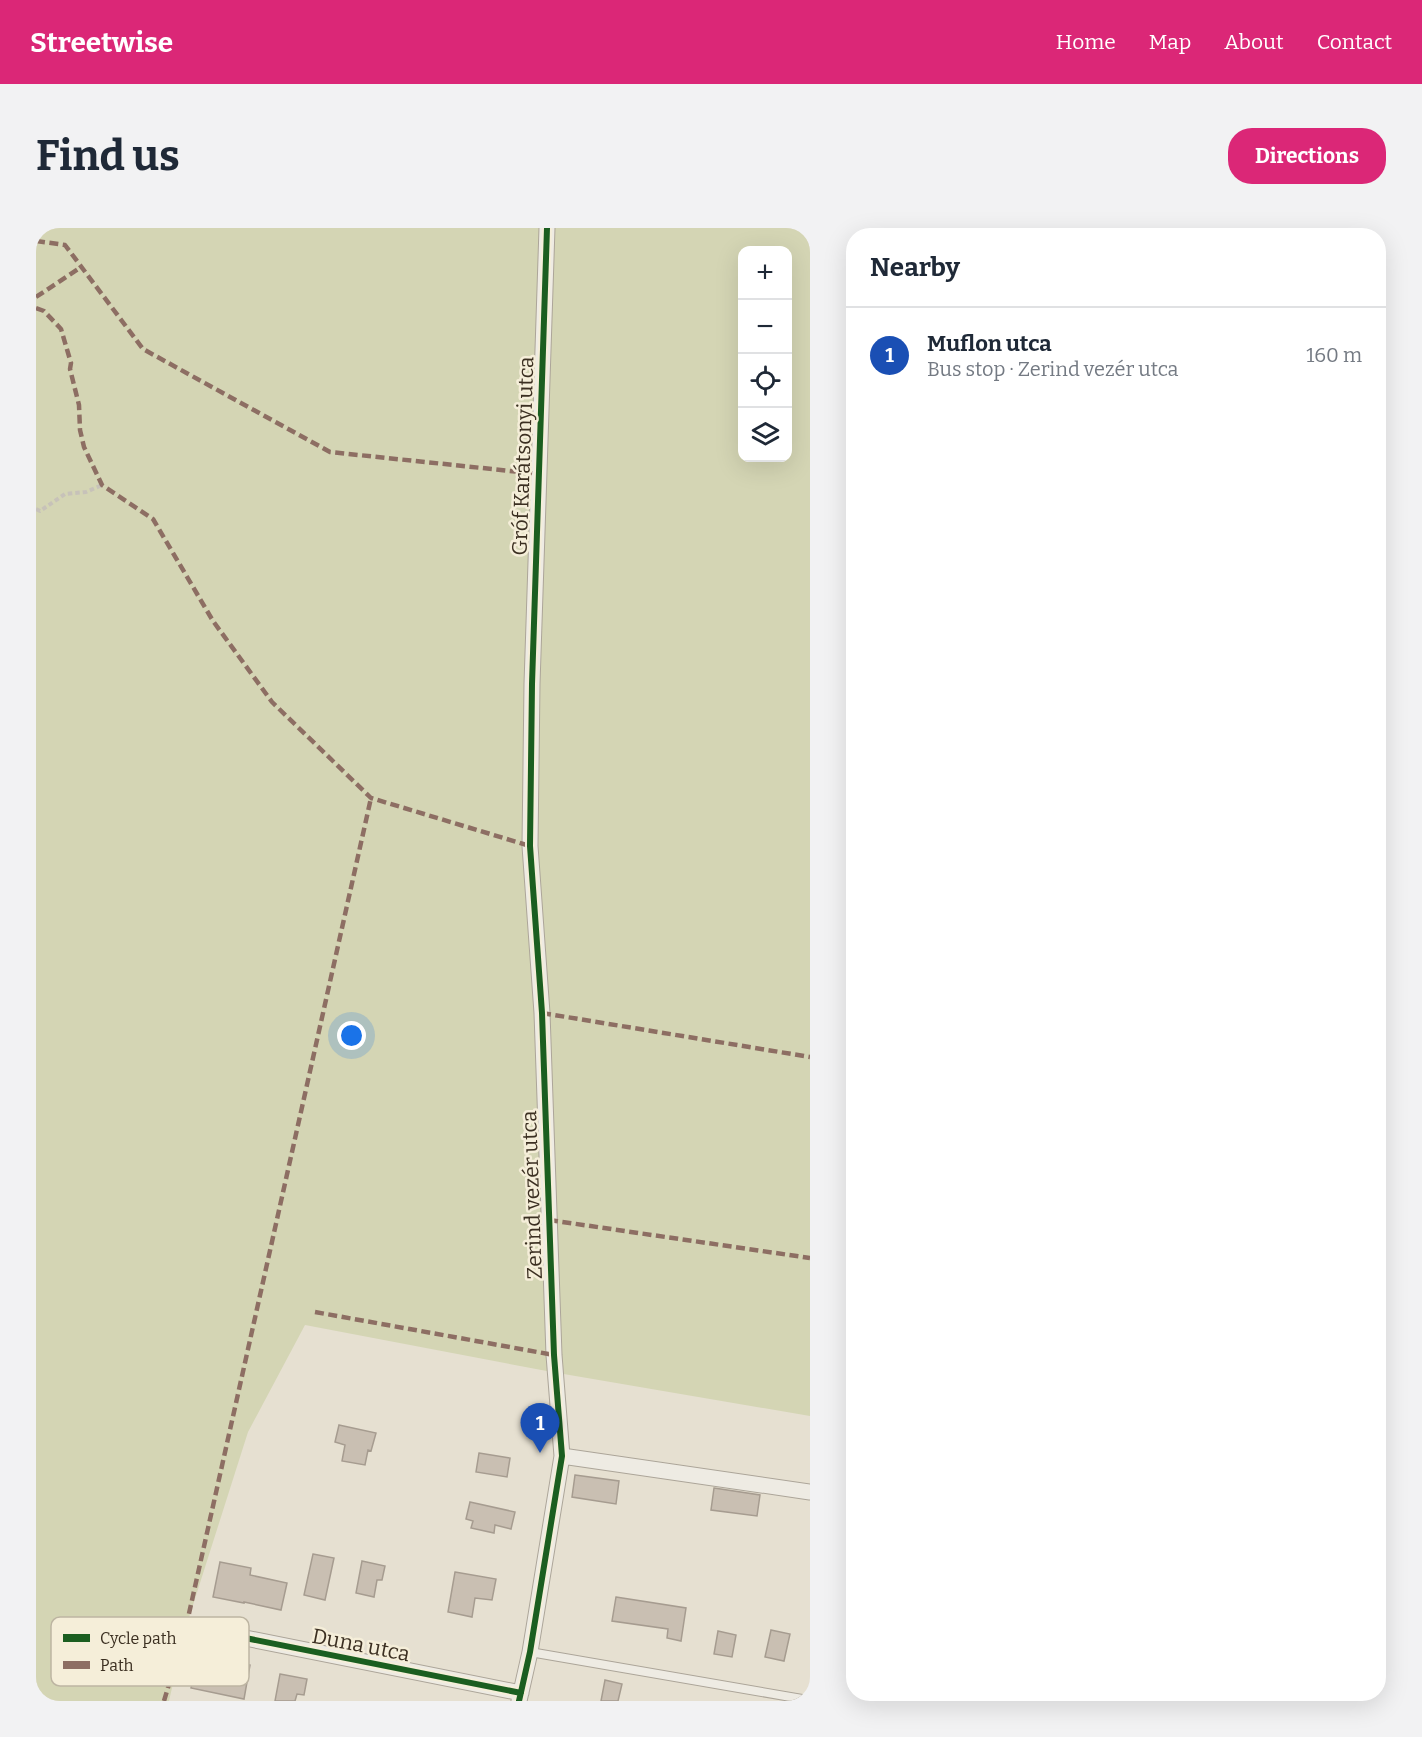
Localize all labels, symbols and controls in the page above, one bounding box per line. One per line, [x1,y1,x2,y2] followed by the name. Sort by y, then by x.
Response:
[30,26,173,59] text: Streetwise
[1056,29,1116,55] text: Home
[1149,29,1191,55] text: Map
[1224,29,1284,55] text: About
[1317,29,1392,55] text: Contact
[1228,128,1386,184] button: Directions
[36,131,180,181] text: Find us
[738,246,792,462] map controls
[738,246,792,300] button: +
[870,252,960,283] text: Nearby
[738,300,792,354] button: −
[927,330,1052,357] text: Muflon utca
[885,343,894,367] text: 1
[1306,343,1362,367] text: 160 m
[738,354,792,408] button: locate
[507,355,539,556] street label: Gróf Karátsonyi utca
[927,357,1179,381] text: Bus stop · Zerind vezér utca
[738,408,792,462] button: layers
[337,1021,366,1050] your location
[516,1110,548,1280] street label: Zerind vezér utca
[520,1404,560,1453] pin: 1
[51,1617,249,1686] legend
[310,1623,413,1667] street label: Duna utca
[100,1629,176,1648] text: Cycle path
[100,1656,134,1675] text: Path

